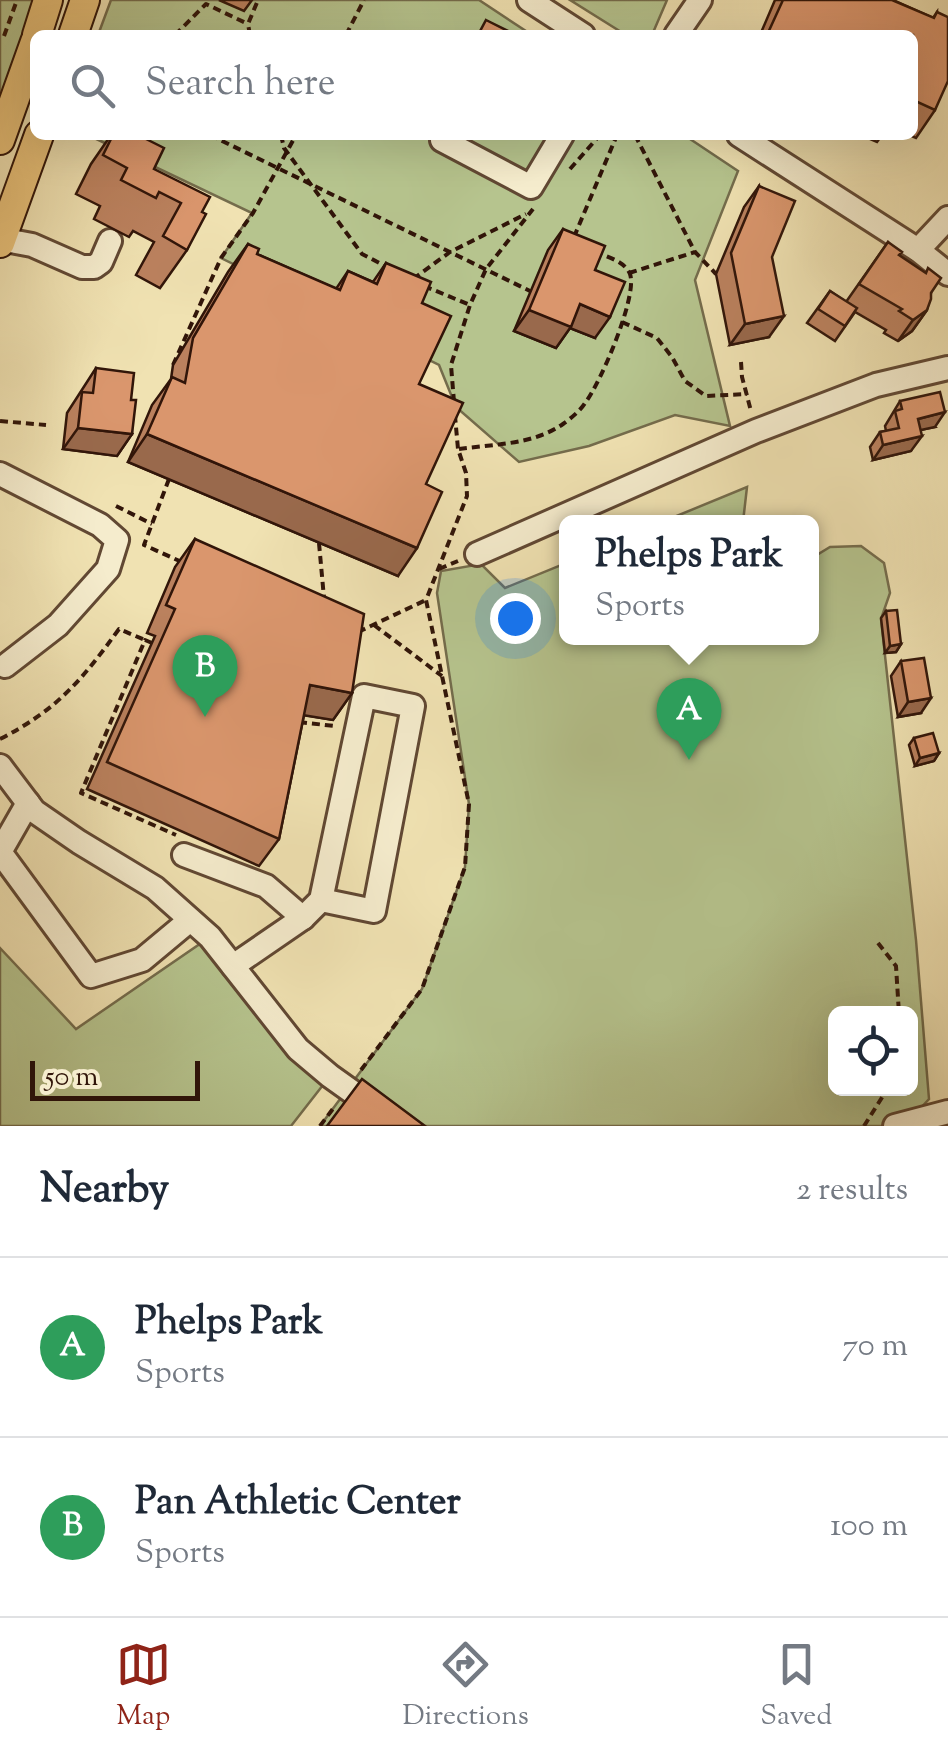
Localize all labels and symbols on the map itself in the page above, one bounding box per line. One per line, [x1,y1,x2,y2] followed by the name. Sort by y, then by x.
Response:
[490,593,541,644] your location
[172,634,238,717] pin: B
[656,678,722,760] pin: A
[30,1056,200,1100] scale bar

